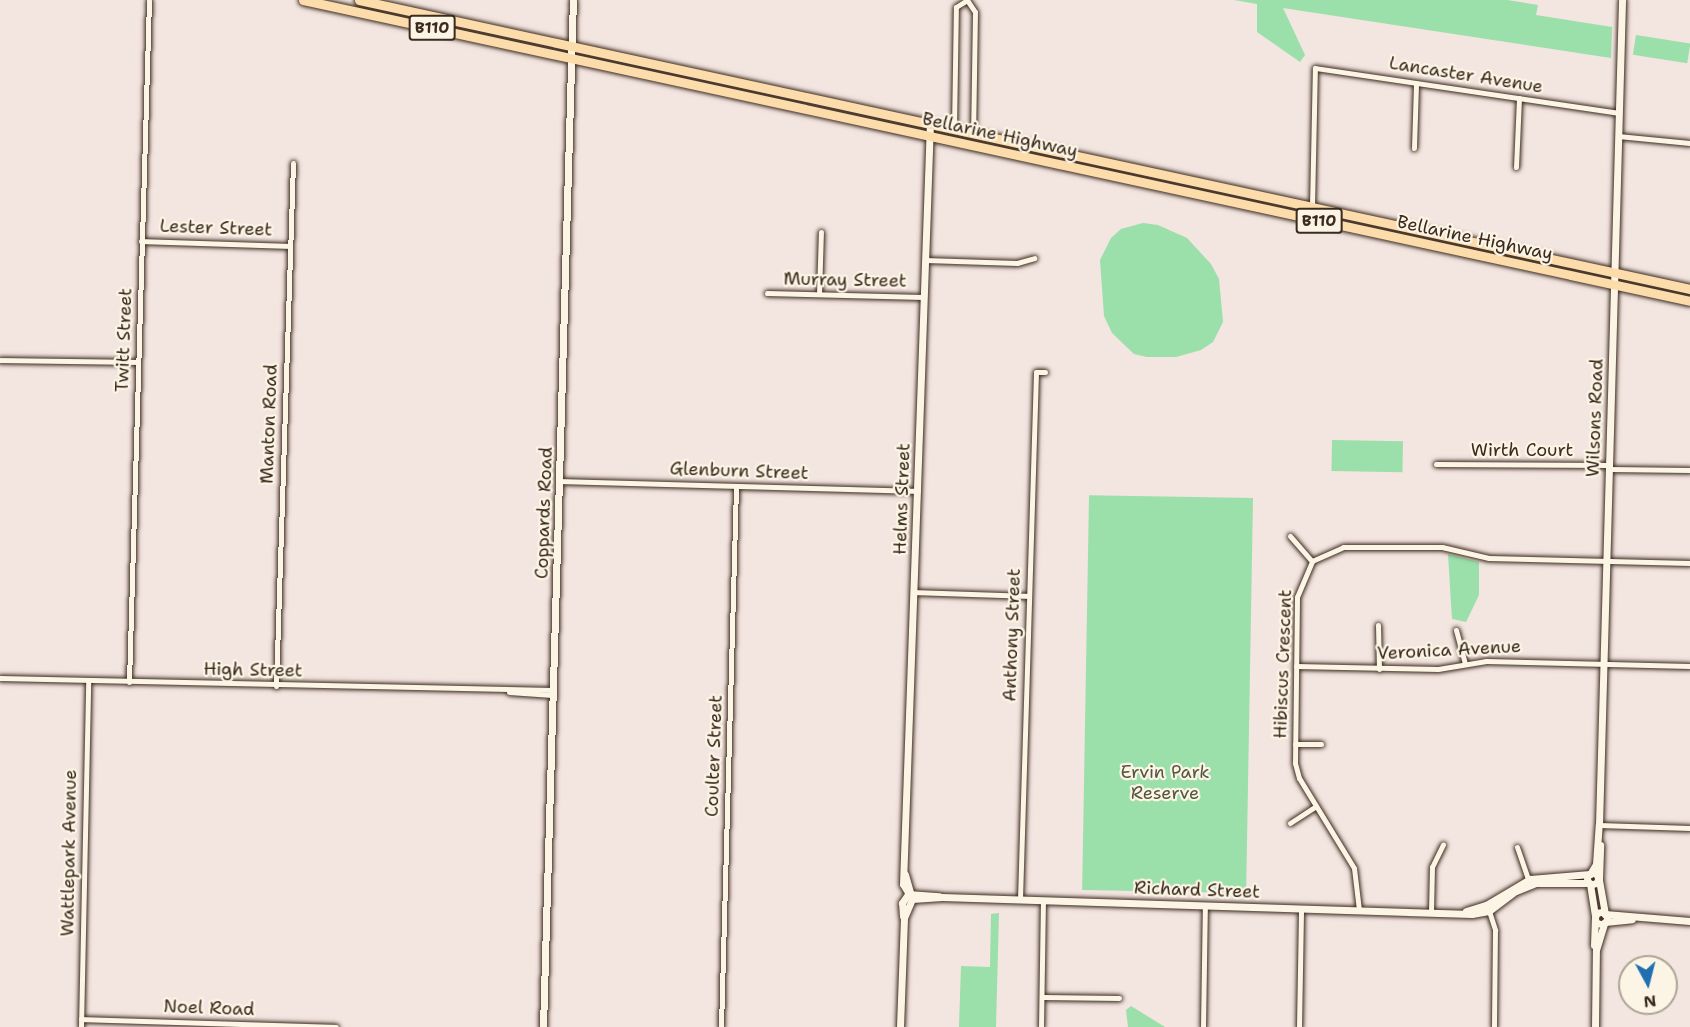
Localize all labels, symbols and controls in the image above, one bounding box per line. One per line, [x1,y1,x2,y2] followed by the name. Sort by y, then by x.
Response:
[408,15,456,41] road number: B110
[1387,52,1545,98] street label: Lancaster Avenue
[920,108,1080,162] street label: Bellarine Highway
[1295,208,1343,234] road number: B110
[1395,211,1555,265] street label: Bellarine Highway
[159,215,273,241] street label: Lester Street
[783,268,907,292] street label: Murray Street
[111,288,137,392] street label: Twitt Street
[1582,359,1608,477] street label: Wilsons Road
[256,364,282,484] street label: Manton Road
[1471,439,1573,461] street label: Wirth Court
[889,443,915,555] street label: Helms Street
[531,447,557,579] street label: Coppards Road
[669,458,809,484] street label: Glenburn Street
[999,568,1025,702] street label: Anthony Street
[1270,589,1296,739] street label: Hibiscus Crescent
[1376,635,1522,665] street label: Veronica Avenue
[203,658,303,682] street label: High Street
[701,695,727,817] street label: Coulter Street
[1120,762,1210,804] park label: Ervin Park Reserve
[57,769,81,937] street label: Wattlepark Avenue
[1134,877,1260,903] street label: Richard Street
[1618,955,1678,1015] north arrow
[1642,990,1658,1013] text: N
[163,996,255,1020] street label: Noel Road

